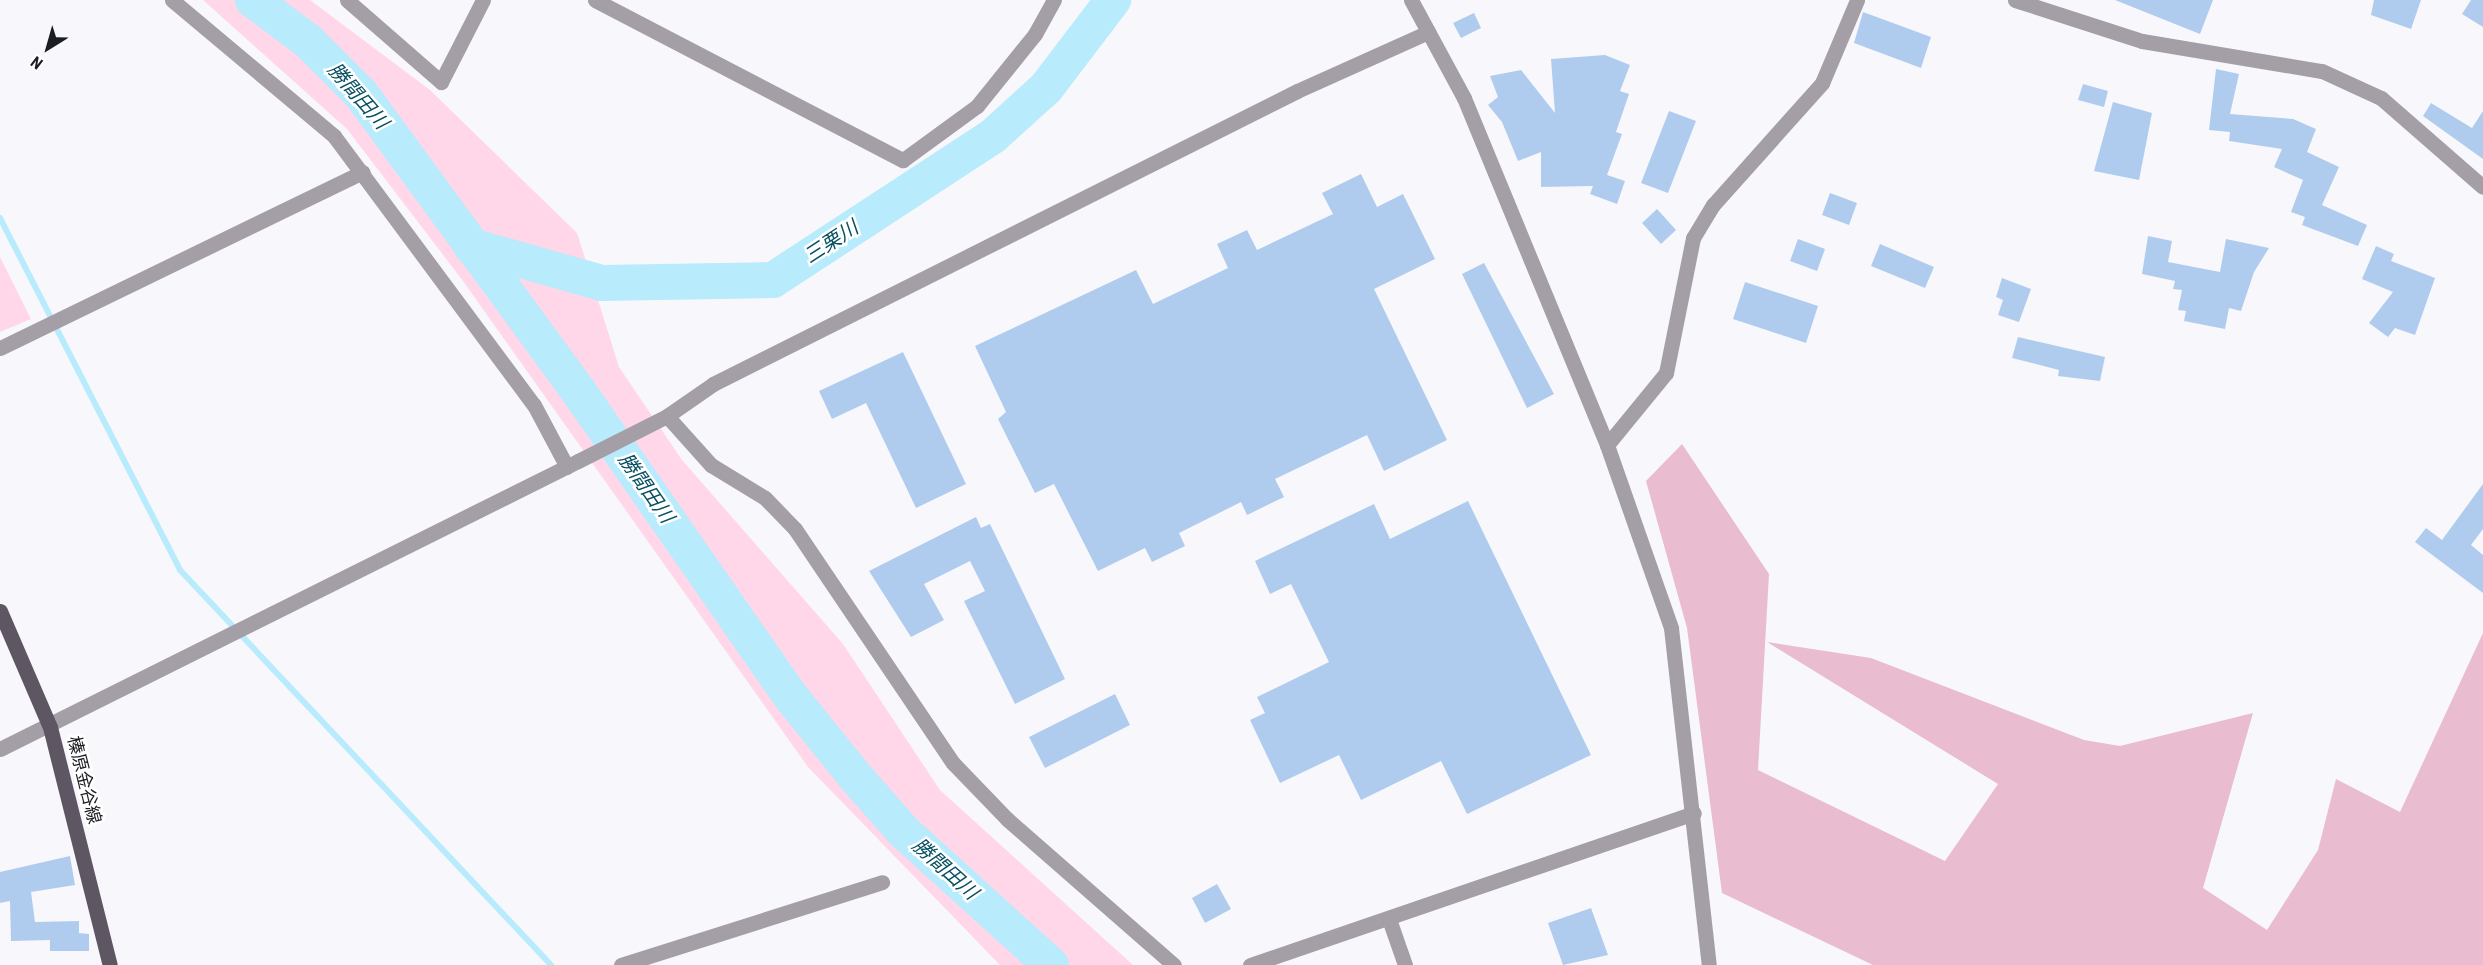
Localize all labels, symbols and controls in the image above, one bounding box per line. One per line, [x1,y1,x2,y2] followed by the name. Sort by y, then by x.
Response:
[18,18,78,78] north arrow
[27,52,47,73] text: N
[323,58,393,134] water label: 勝間田川
[799,216,863,268] water label: 三栗川
[613,448,679,528] water label: 勝間田川
[63,734,105,826] street label: 榛原金谷線
[907,833,983,905] water label: 勝間田川

